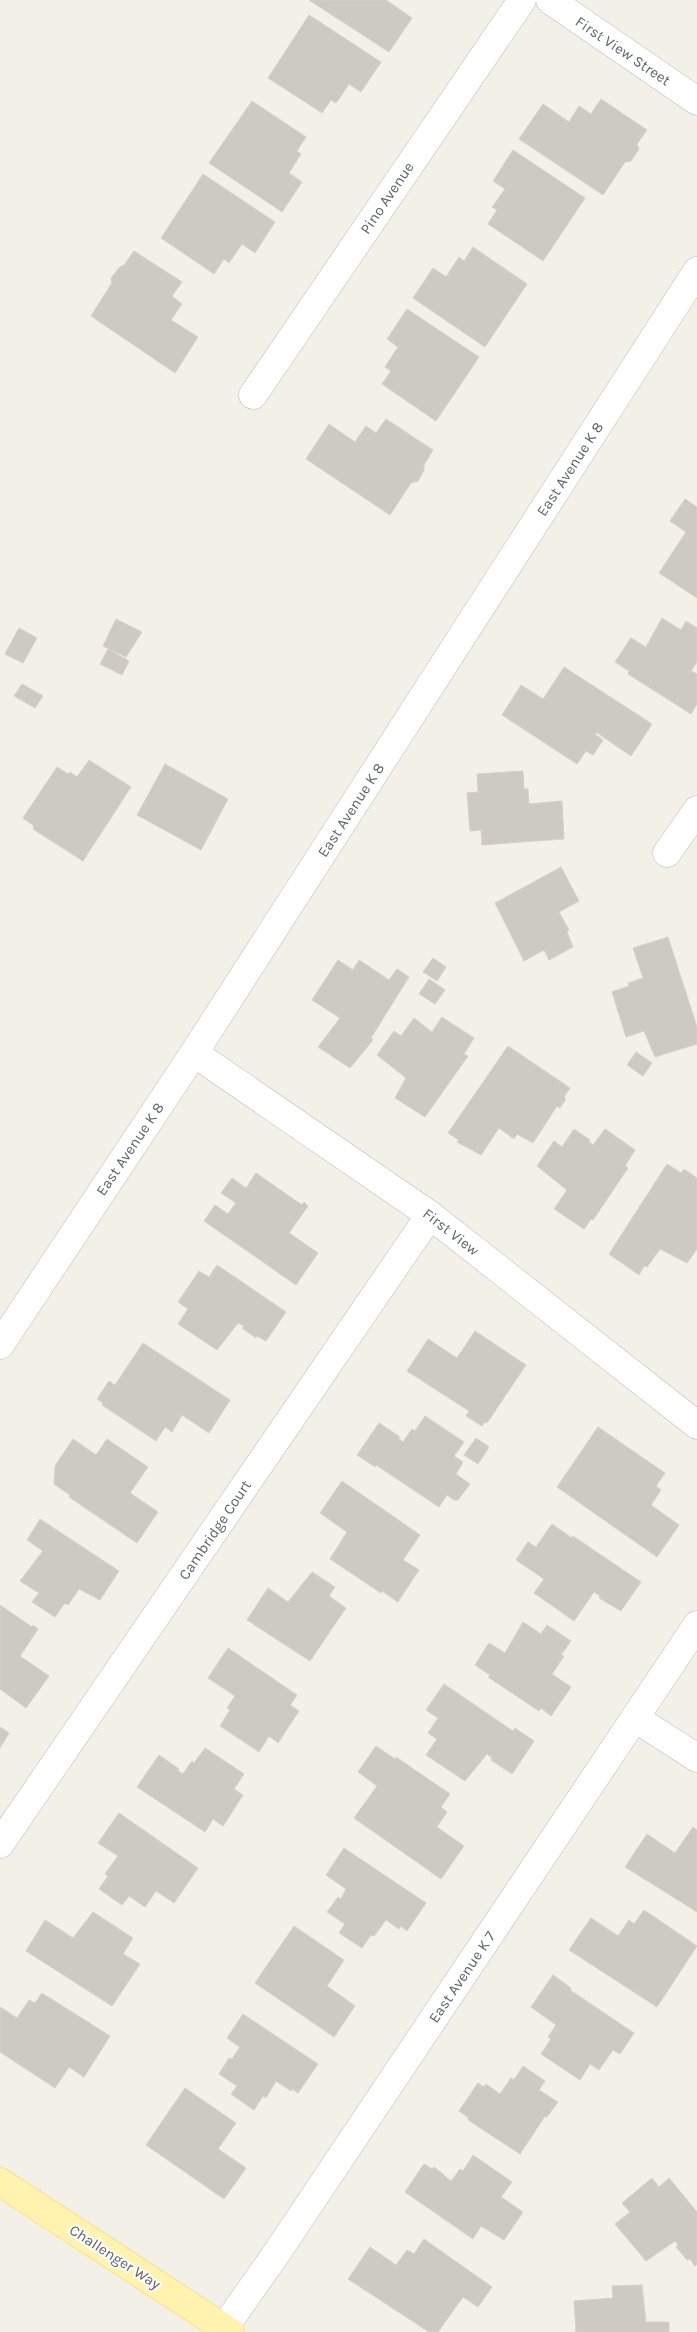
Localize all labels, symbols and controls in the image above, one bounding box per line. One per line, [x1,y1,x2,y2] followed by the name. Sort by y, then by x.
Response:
[572,12,674,90] street label: First View Street
[356,159,418,237] street label: Pino Avenue
[533,419,607,519] street label: East Avenue K 8
[314,760,388,860] street label: East Avenue K 8
[92,1099,168,1199] street label: East Avenue K 8
[419,1204,483,1260] street label: First View
[175,1476,255,1583] street label: Cambridge Court
[425,1928,499,2026] street label: East Avenue K 7
[66,2221,164,2293] street label: Challenger Way

